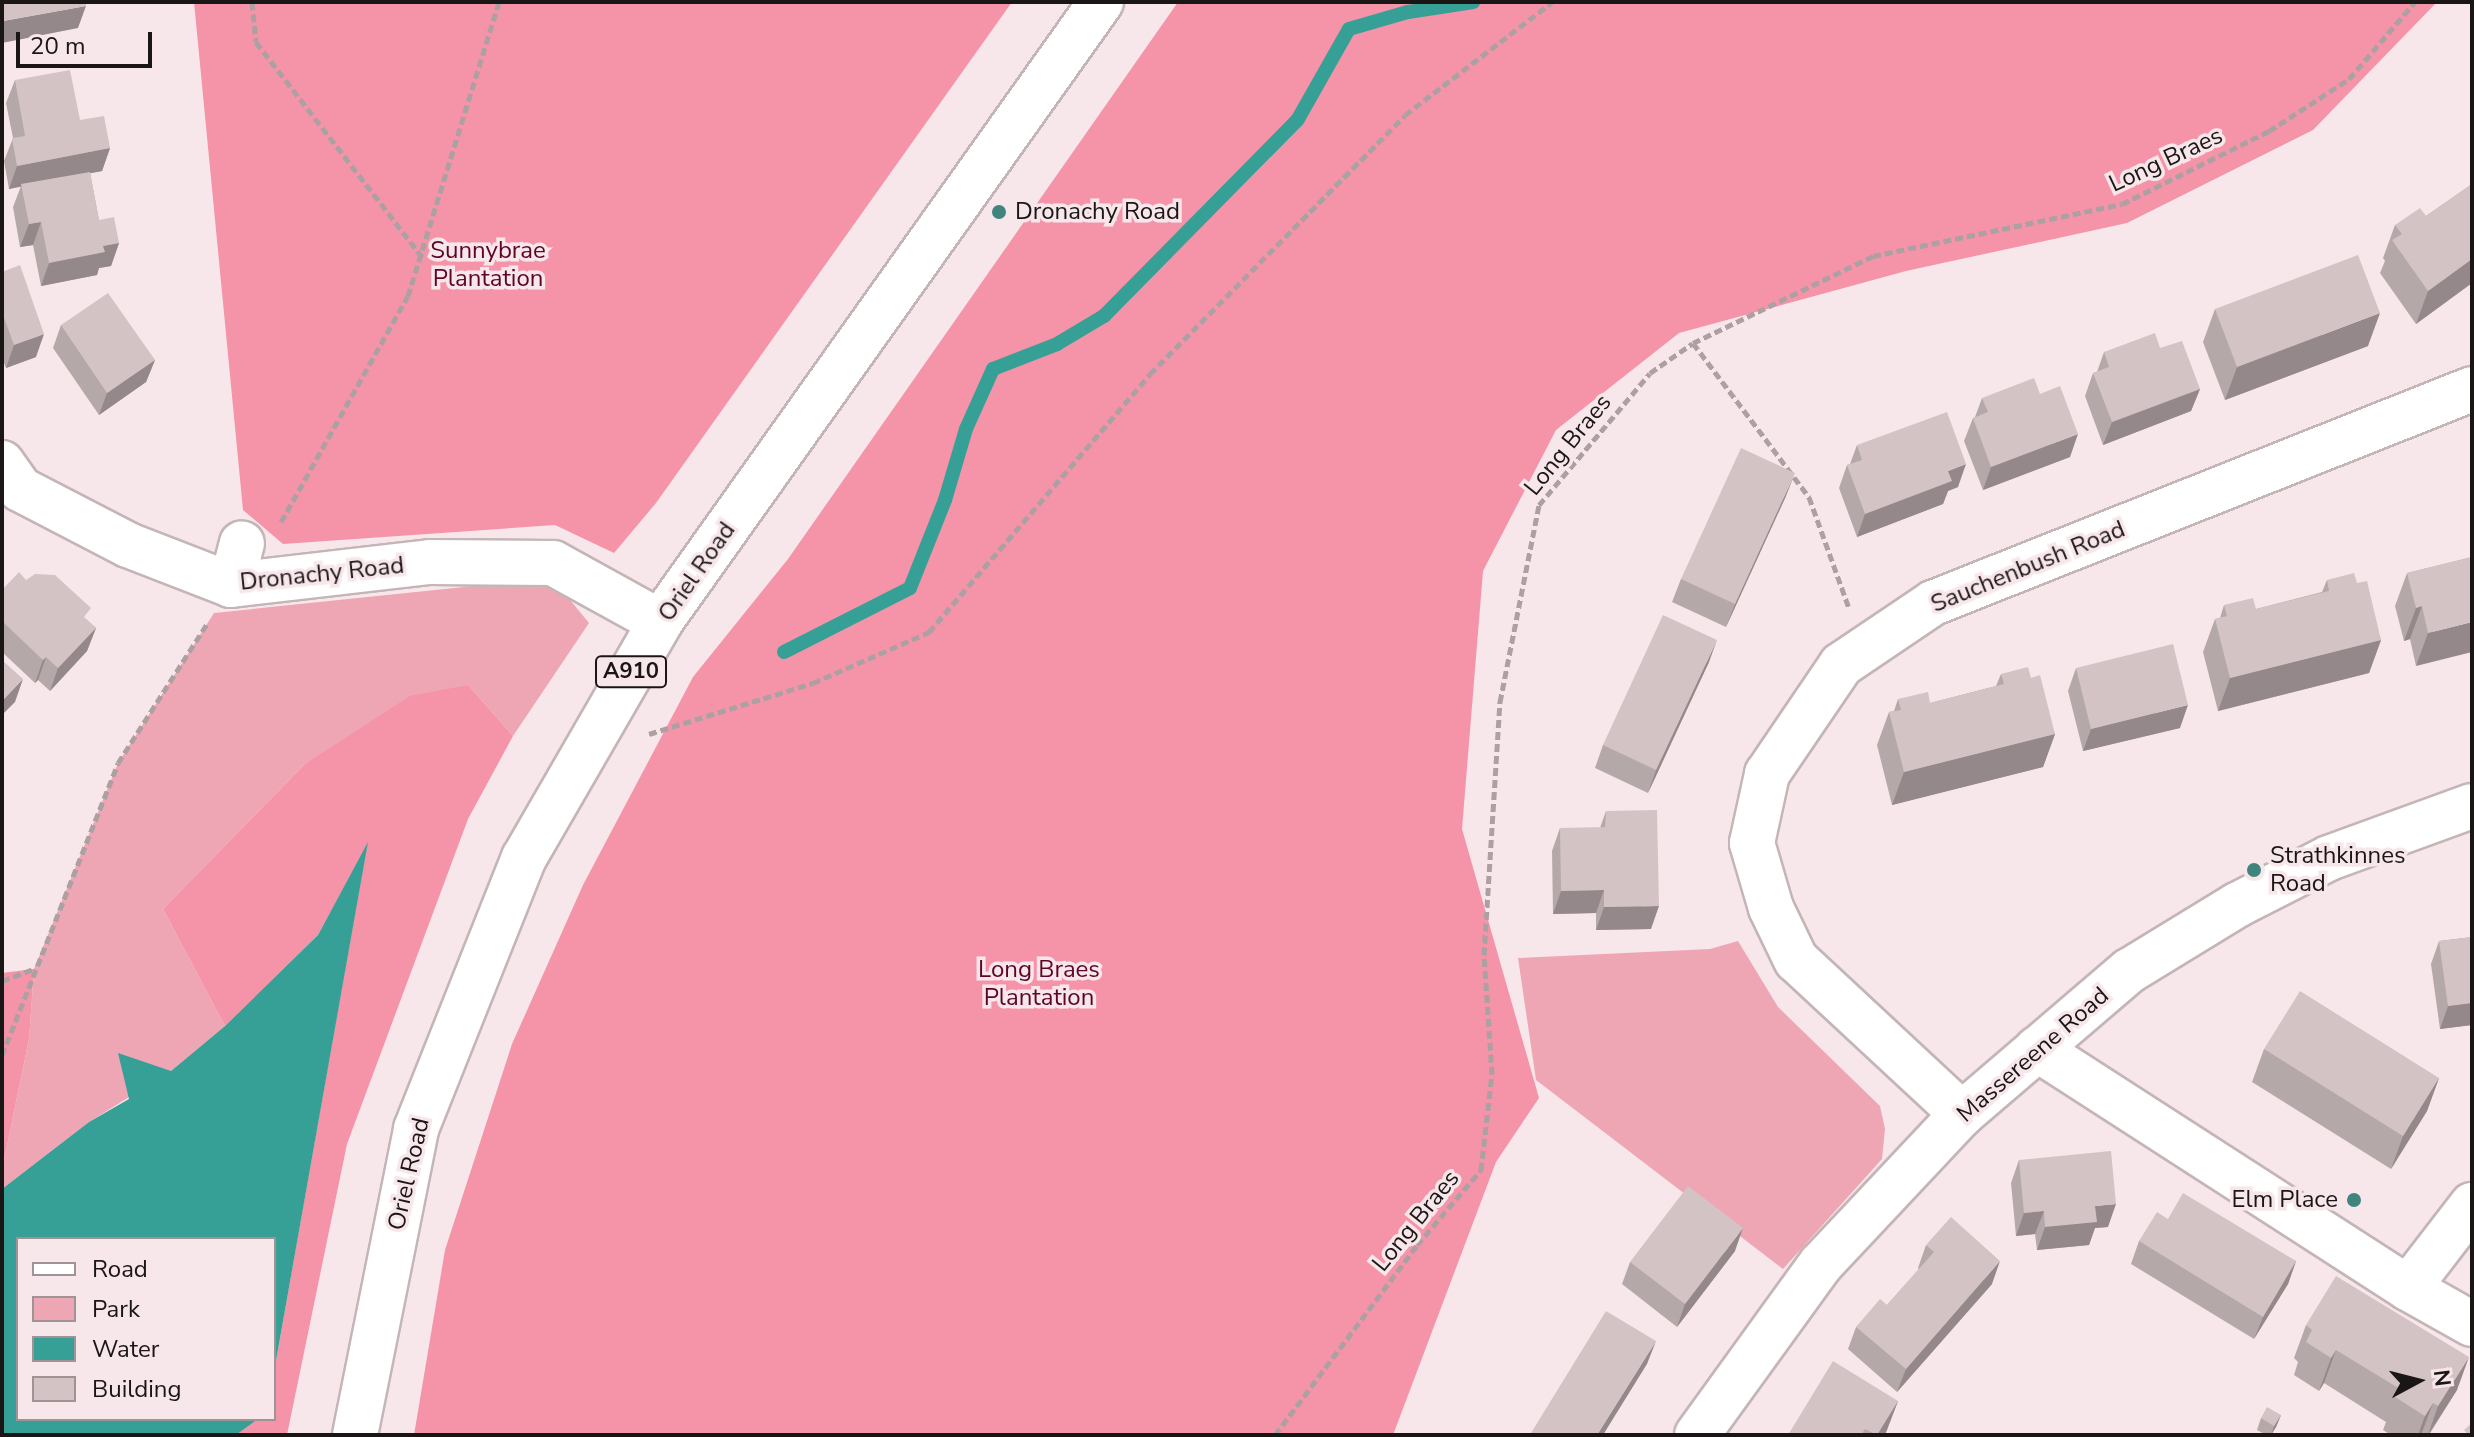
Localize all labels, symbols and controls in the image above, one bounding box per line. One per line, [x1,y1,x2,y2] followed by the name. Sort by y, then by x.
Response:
[20,16,156,66] scale bar
[30,30,86,62] text: 20 m
[2105,121,2227,199] street label: Long Braes
[1015,198,1180,226] place label: Dronachy Road
[990,203,1008,221] marker: Dronachy Road
[430,237,546,293] park label: Sunnybrae Plantation
[1518,389,1618,501] street label: Long Braes
[1927,515,2129,619] street label: Sauchenbush Road
[652,517,742,627] street label: Oriel Road
[238,551,406,597] street label: Dronachy Road
[595,654,667,690] road number: A910
[2270,842,2405,898] place label: Strathkinnes Road
[2245,861,2263,879] marker: Strathkinnes Road
[978,956,1100,1012] park label: Long Braes Plantation
[1951,981,2115,1129] street label: Massereene Road
[382,1115,436,1233] street label: Oriel Road
[1366,1165,1466,1277] street label: Long Braes
[2232,1186,2338,1214] place label: Elm Place
[2345,1191,2363,1209] marker: Elm Place
[16,1237,276,1421] legend
[92,1253,148,1285] text: Road
[92,1293,140,1325] text: Park
[92,1333,159,1365] text: Water
[2378,1341,2458,1421] north arrow
[2426,1368,2458,1388] text: N
[92,1373,182,1405] text: Building

